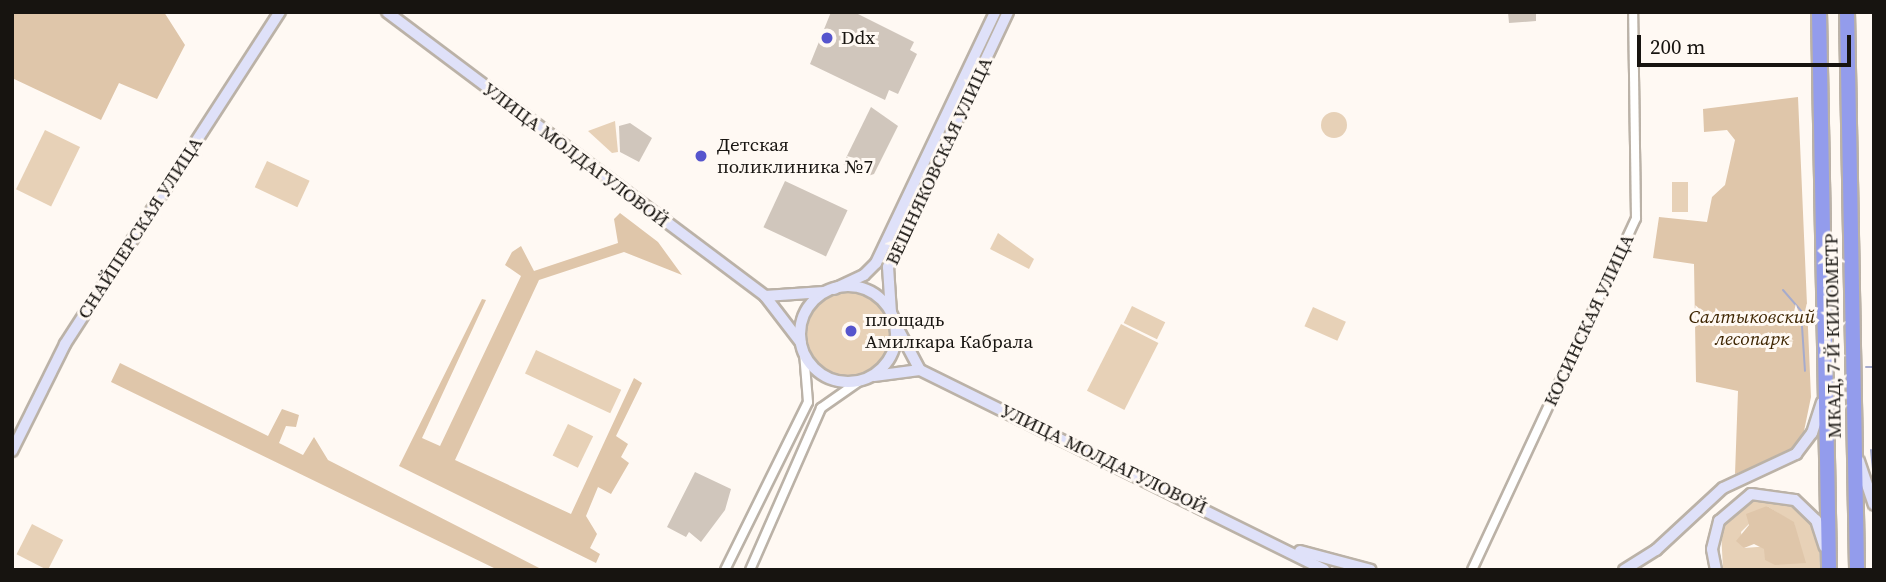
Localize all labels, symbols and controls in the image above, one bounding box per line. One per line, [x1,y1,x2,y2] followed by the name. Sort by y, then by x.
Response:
[1641,21,1854,65] scale bar
[841,27,875,49] place label: Ddx
[819,30,835,46] marker: Ddx
[1650,32,1705,61] text: 200 m
[881,53,997,269] street label: ВЕШНЯКОВСКАЯ УЛИЦА
[479,78,673,232] street label: УЛИЦА МОЛДАГУЛОВОЙ
[73,133,207,323] street label: СНАЙПЕРСКАЯ УЛИЦА
[717,134,873,178] place label: Детская поликлиника №7
[691,146,711,166] marker: Детская поликлиника №7
[1539,230,1639,410] street label: КОСИНСКАЯ УЛИЦА
[1820,233,1846,439] street label: МКАД, 7-Й КИЛОМЕТР
[1689,306,1815,350] park label: Салтыковский лесопарк
[865,309,1033,353] place label: площадь Амилкара Кабрала
[843,323,859,339] marker: площадь Амилкара Кабрала
[997,399,1211,519] street label: УЛИЦА МОЛДАГУЛОВОЙ

